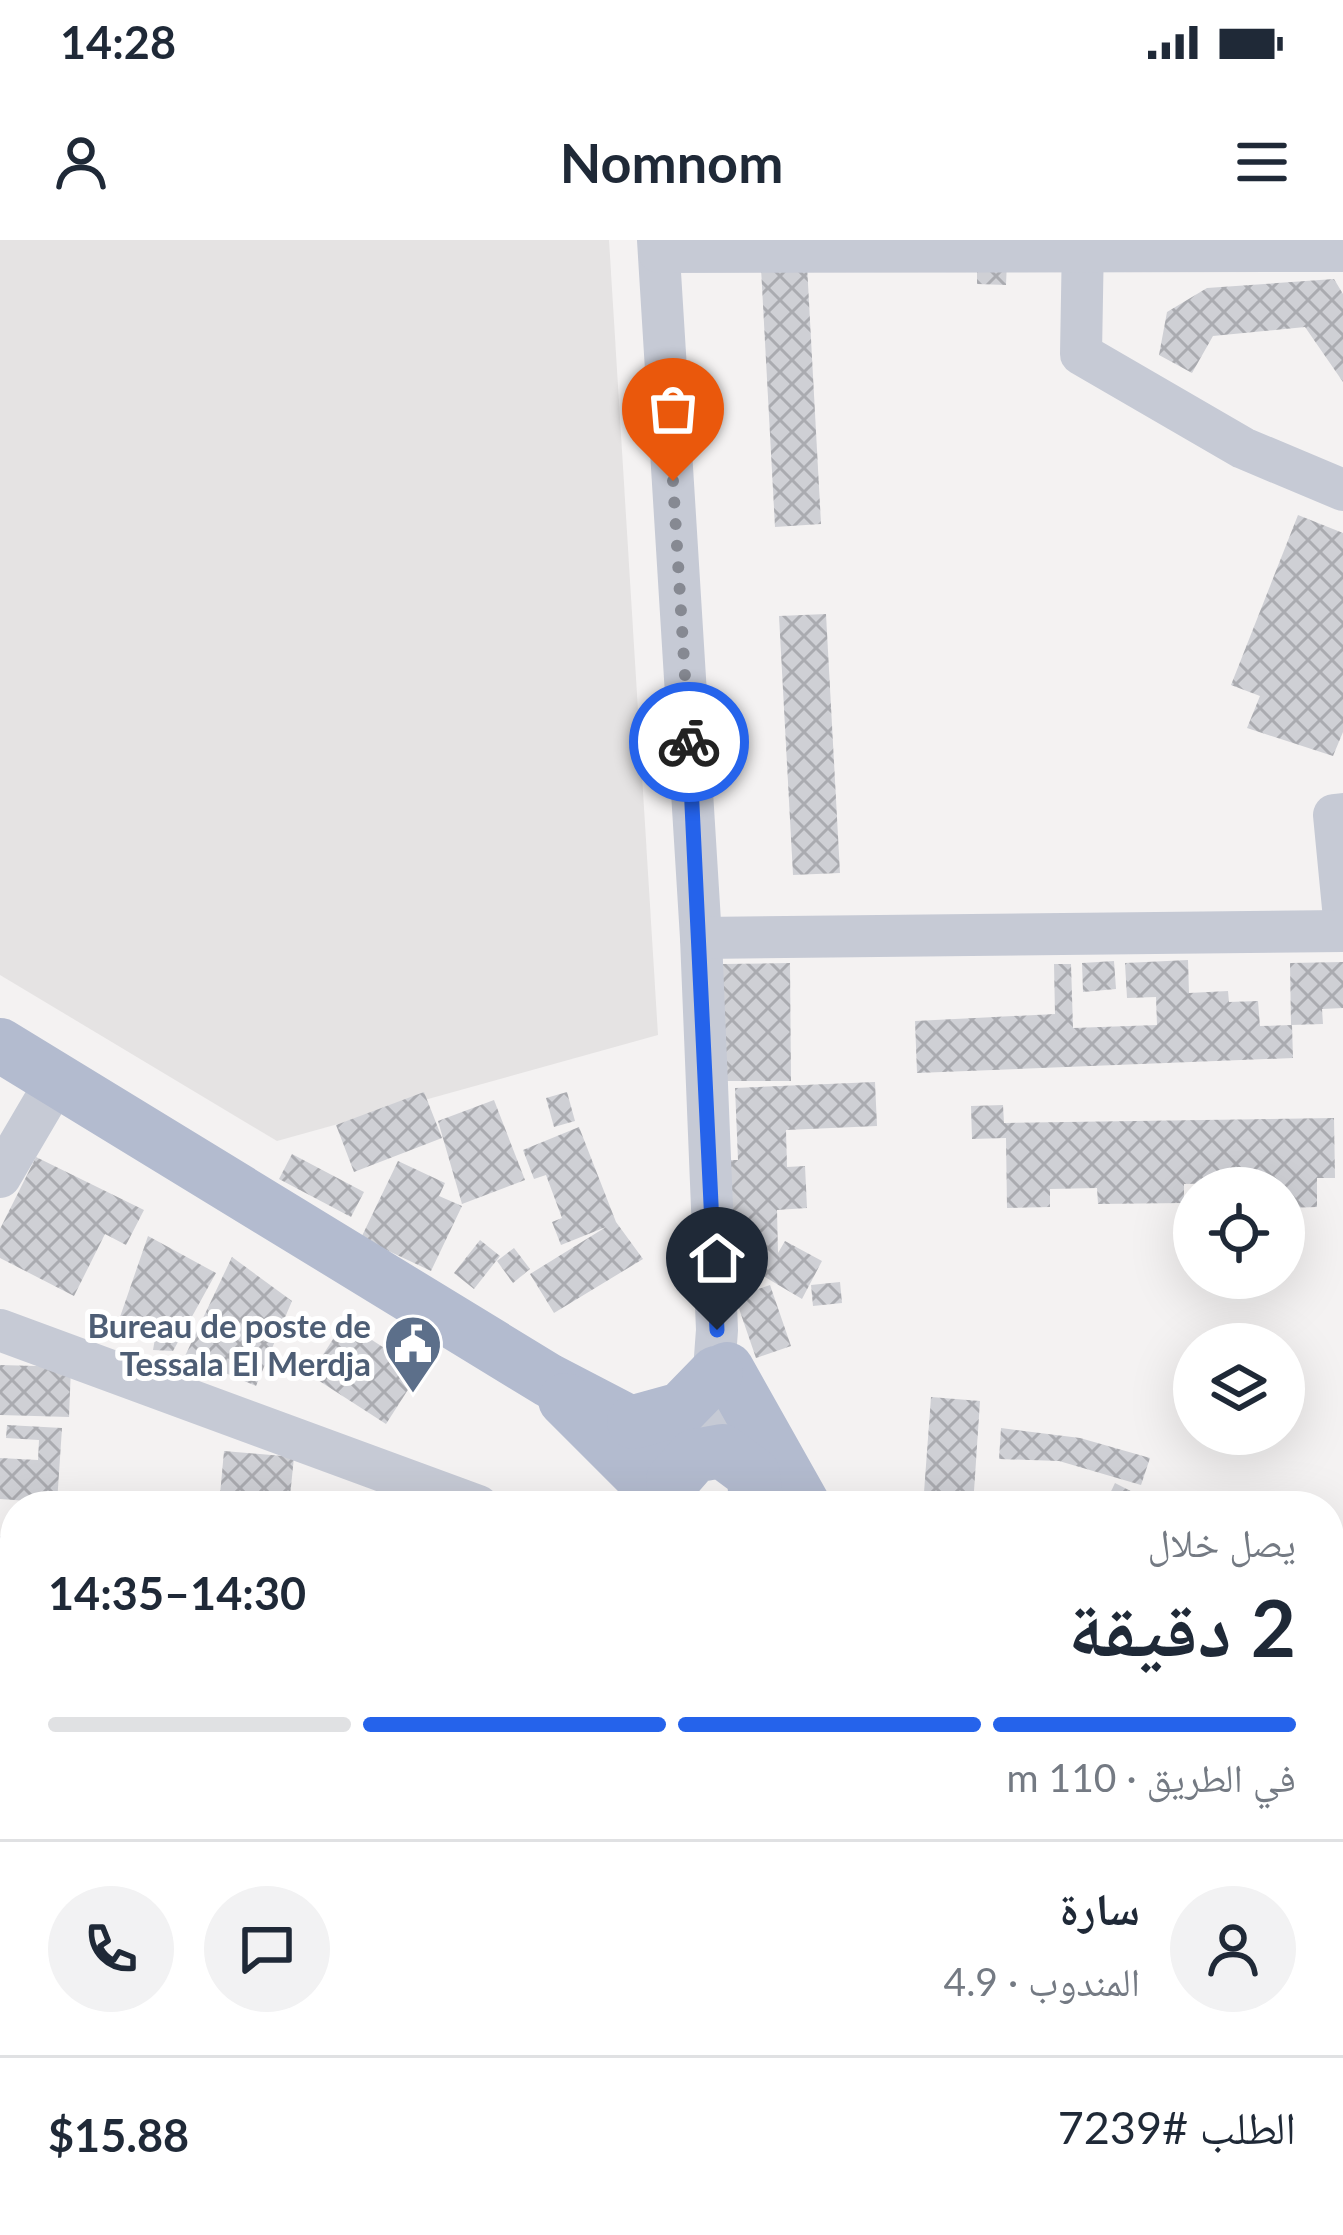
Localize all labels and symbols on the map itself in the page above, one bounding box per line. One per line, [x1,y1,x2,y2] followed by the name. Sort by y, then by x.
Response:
[622,358,724,481] pin
[629,682,749,802] courier
[666,1207,768,1330] pin
[87,1305,371,1383] place label: Bureau de poste de Tessala El Merdja
[382,1313,444,1395] public building icon: Bureau de poste de Tessala El Merdja

